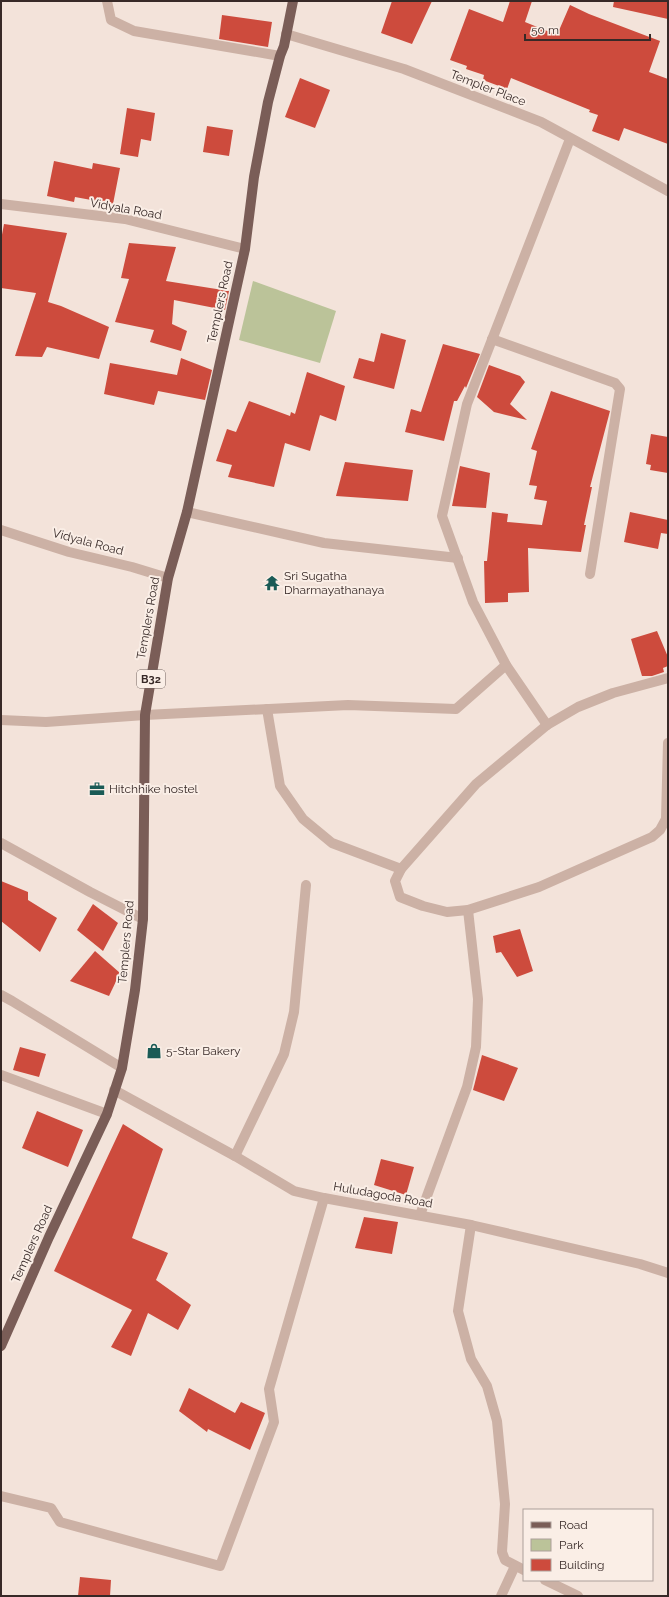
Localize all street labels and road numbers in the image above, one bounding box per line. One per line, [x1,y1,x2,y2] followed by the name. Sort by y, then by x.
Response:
[448,67,528,109] street label: Templer Place
[89,196,163,222] street label: Vidyala Road
[204,260,236,344] street label: Templers Road
[51,526,125,558] street label: Vidyala Road
[134,576,162,660] street label: Templers Road
[137,670,165,688] road number: B32
[115,900,137,984] street label: Templers Road
[332,1179,434,1211] street label: Huludagoda Road
[9,1203,55,1285] street label: Templers Road

